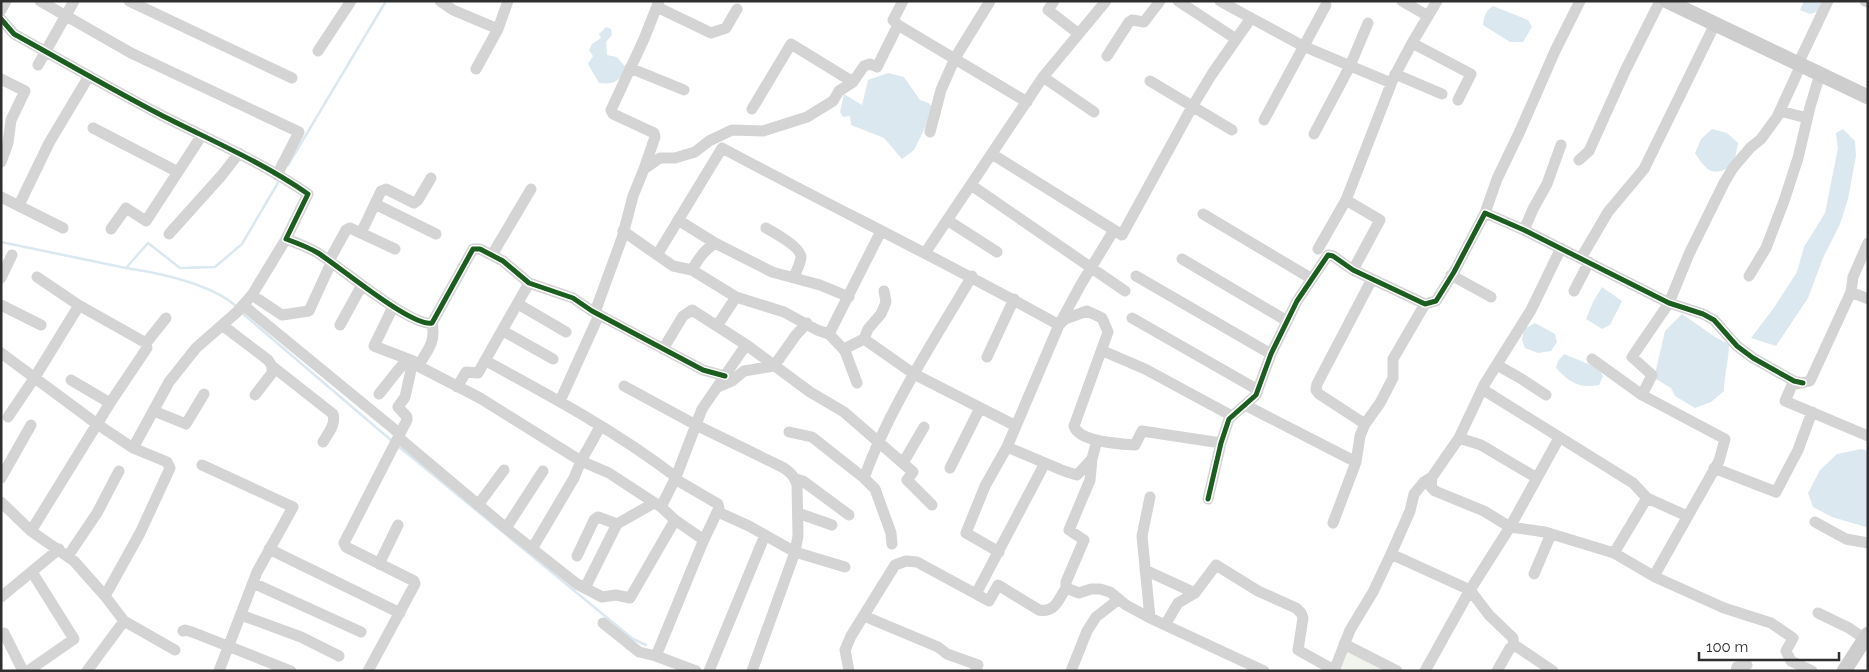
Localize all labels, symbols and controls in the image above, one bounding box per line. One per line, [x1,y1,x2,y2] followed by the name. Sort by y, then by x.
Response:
[1699,630,1839,662] scale bar
[1706,638,1748,656] text: 100 m

